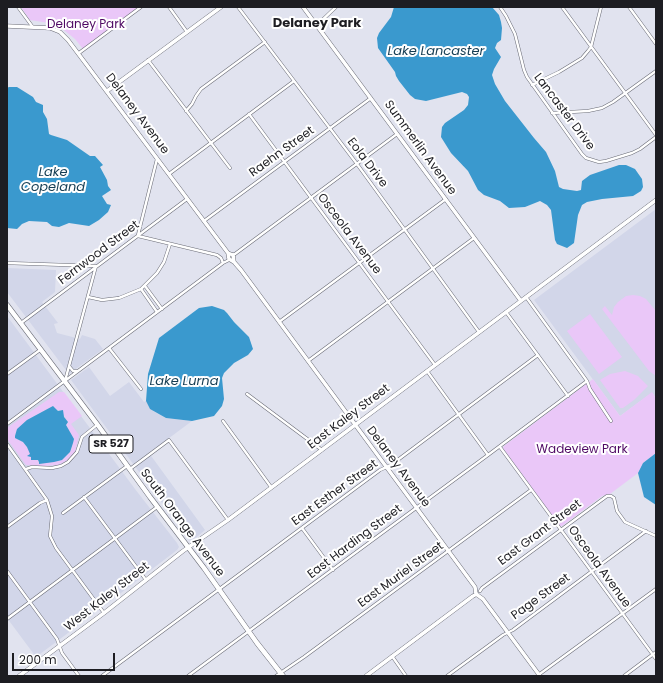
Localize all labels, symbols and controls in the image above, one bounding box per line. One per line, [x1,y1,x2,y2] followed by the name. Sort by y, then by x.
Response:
[273,16,361,32] district label: Delaney Park
[47,18,125,32] park label: Delaney Park
[388,44,484,60] water label: Lake Lancaster
[102,71,172,157] street label: Delaney Avenue
[531,71,597,153] street label: Lancaster Drive
[381,98,459,198] street label: Summerlin Avenue
[247,124,317,180] street label: Raehn Street
[344,135,390,191] street label: Eola Drive
[21,165,85,196] water label: Lake Copeland
[314,191,384,277] street label: Osceola Avenue
[56,218,142,288] street label: Fernwood Street
[150,374,218,390] water label: Lake Lurna
[305,381,393,453] street label: East Kaley Street
[363,424,433,510] street label: Delaney Avenue
[89,435,133,453] road number: SR 527
[536,443,628,457] park label: Wadeview Park
[289,457,381,529] street label: East Esther Street
[137,466,227,580] street label: South Orange Avenue
[496,497,584,569] street label: East Grant Street
[305,502,405,582] street label: East Harding Street
[565,523,633,611] street label: Osceola Avenue
[355,539,447,611] street label: East Muriel Street
[62,559,152,635] street label: West Kaley Street
[509,571,573,623] street label: Page Street
[14,645,117,671] scale bar
[19,651,57,668] text: 200 m

